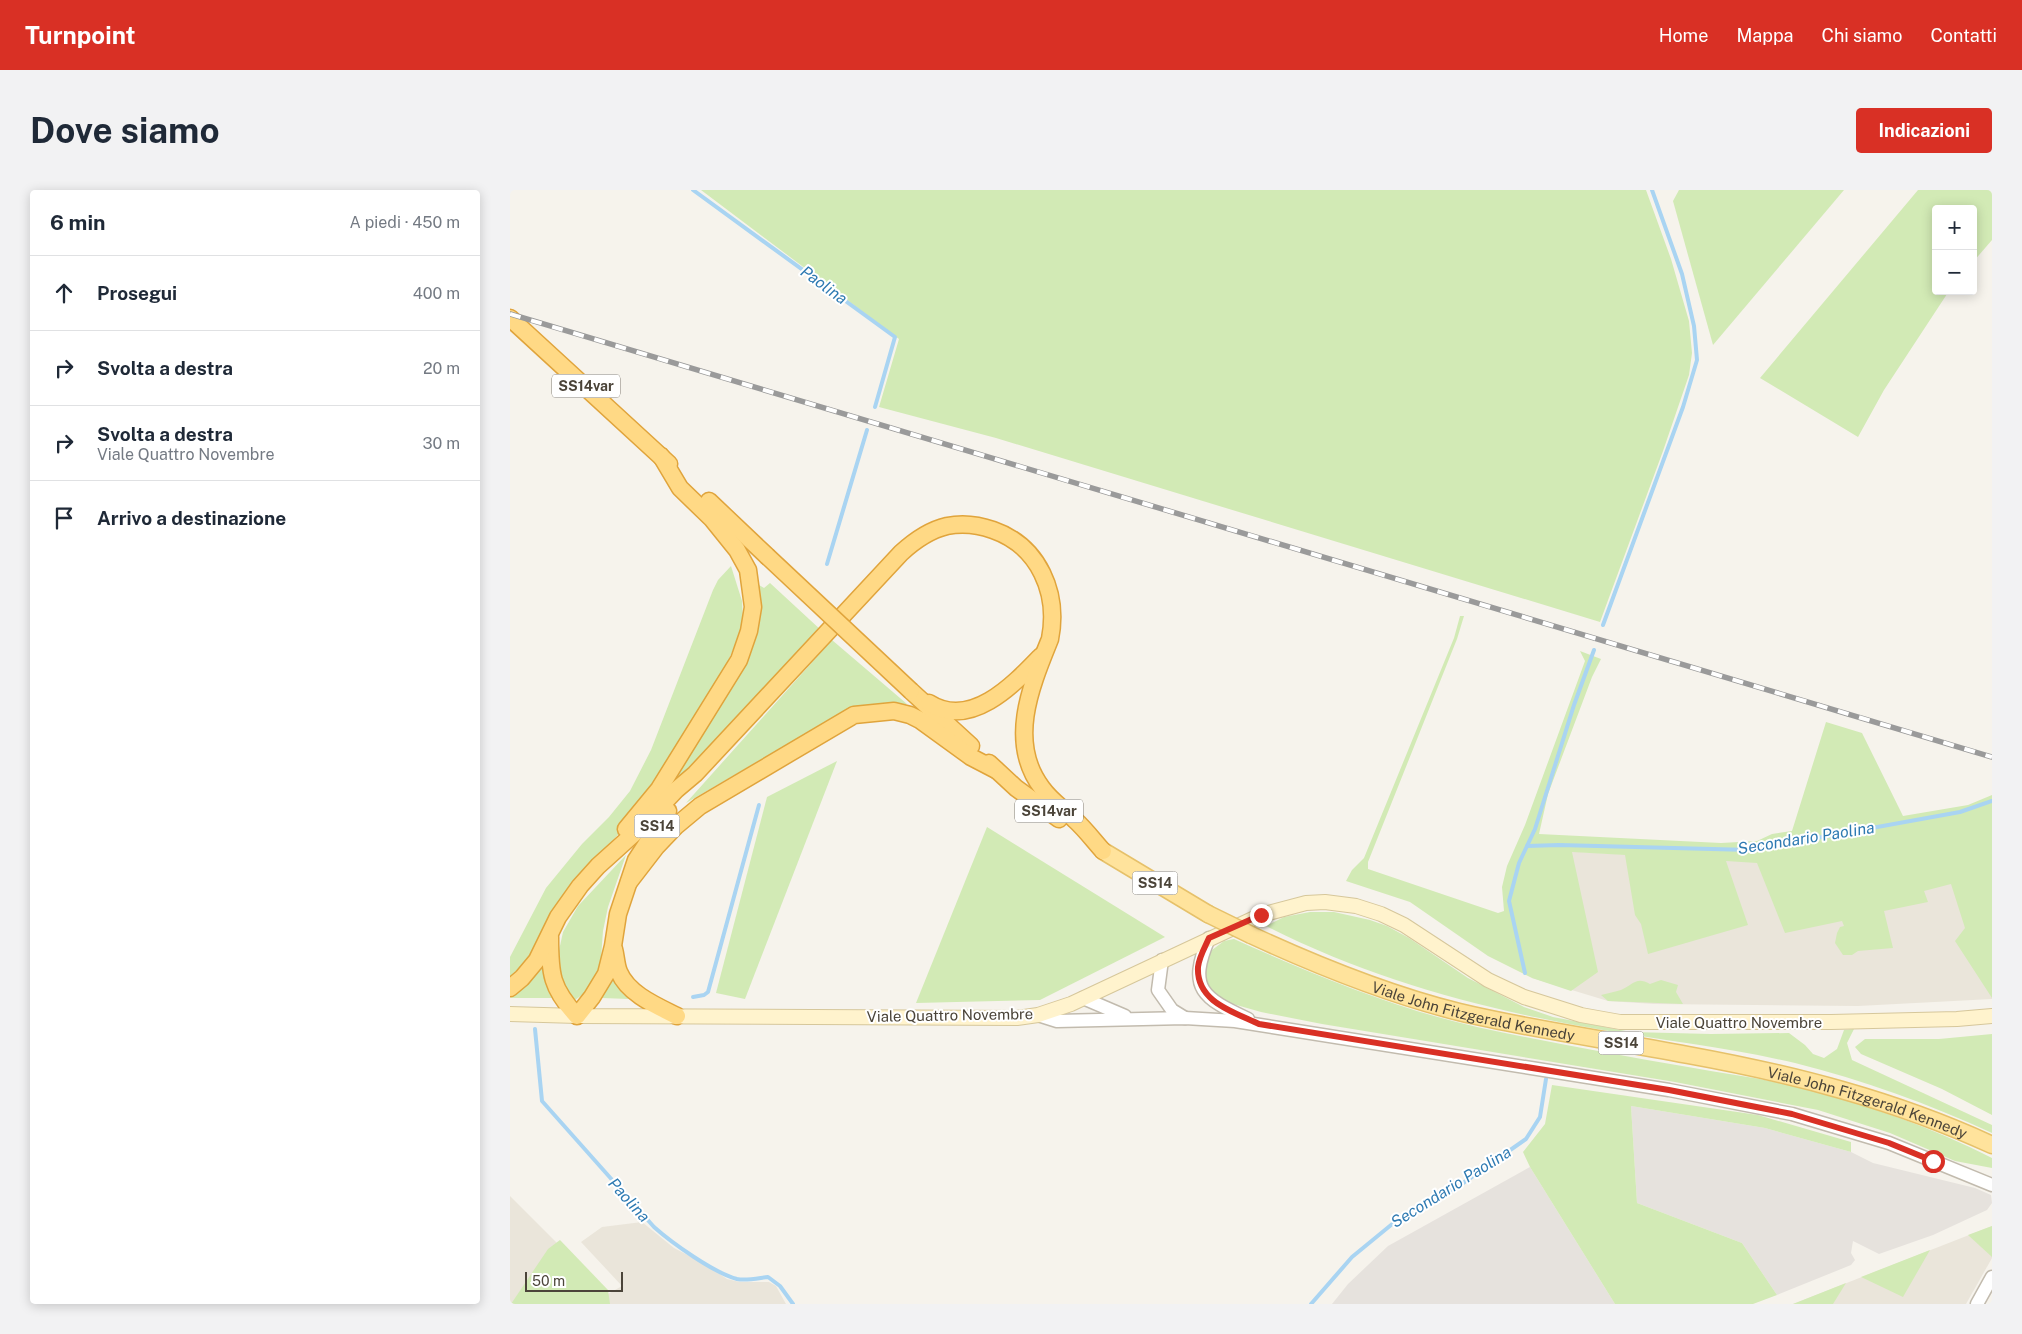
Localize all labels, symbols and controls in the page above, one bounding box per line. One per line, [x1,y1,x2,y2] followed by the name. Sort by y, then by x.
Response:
[25,21,135,49] text: Turnpoint
[1659,25,1708,46] text: Home
[1736,25,1794,46] text: Mappa
[1822,25,1902,46] text: Chi siamo
[1930,25,1997,46] text: Contatti
[1856,108,1992,153] button: Indicazioni
[30,110,220,151] text: Dove siamo
[1932,205,1977,295] map controls
[1932,205,1977,250] button: +
[50,210,106,235] text: 6 min
[350,213,460,232] text: A piedi · 450 m
[1932,250,1977,295] button: −
[797,262,851,308] water label: Paolina
[50,279,78,307] icon: ahead
[97,282,177,304] text: Prosegui
[413,284,460,303] text: 400 m
[50,354,78,382] icon: right
[97,357,233,379] text: Svolta a destra
[423,359,460,378] text: 20 m
[552,375,620,398] road number: SS14var
[97,423,233,445] text: Svolta a destra
[50,429,78,457] icon: right
[423,434,460,453] text: 30 m
[97,445,275,464] text: Viale Quattro Novembre
[50,504,78,532] icon: arrive
[97,507,286,529] text: Arrivo a destinazione
[1015,800,1083,822] road number: SS14var
[634,814,680,838] road number: SS14
[1736,818,1876,858] water label: Secondario Paolina
[1132,871,1178,894] road number: SS14
[1250,904,1273,927] route end
[1370,978,1576,1043] street label: Viale John Fitzgerald Kennedy
[867,1005,1033,1025] street label: Viale Quattro Novembre
[1656,1014,1822,1031] street label: Viale Quattro Novembre
[1598,1031,1644,1054] road number: SS14
[1766,1063,1970,1142] street label: Viale John Fitzgerald Kennedy
[1387,1142,1515,1232] water label: Secondario Paolina
[1922,1150,1945,1173] route start
[604,1174,654,1226] water label: Paolina
[525,1269,622,1292] scale bar
[532,1273,565,1289] text: 50 m

